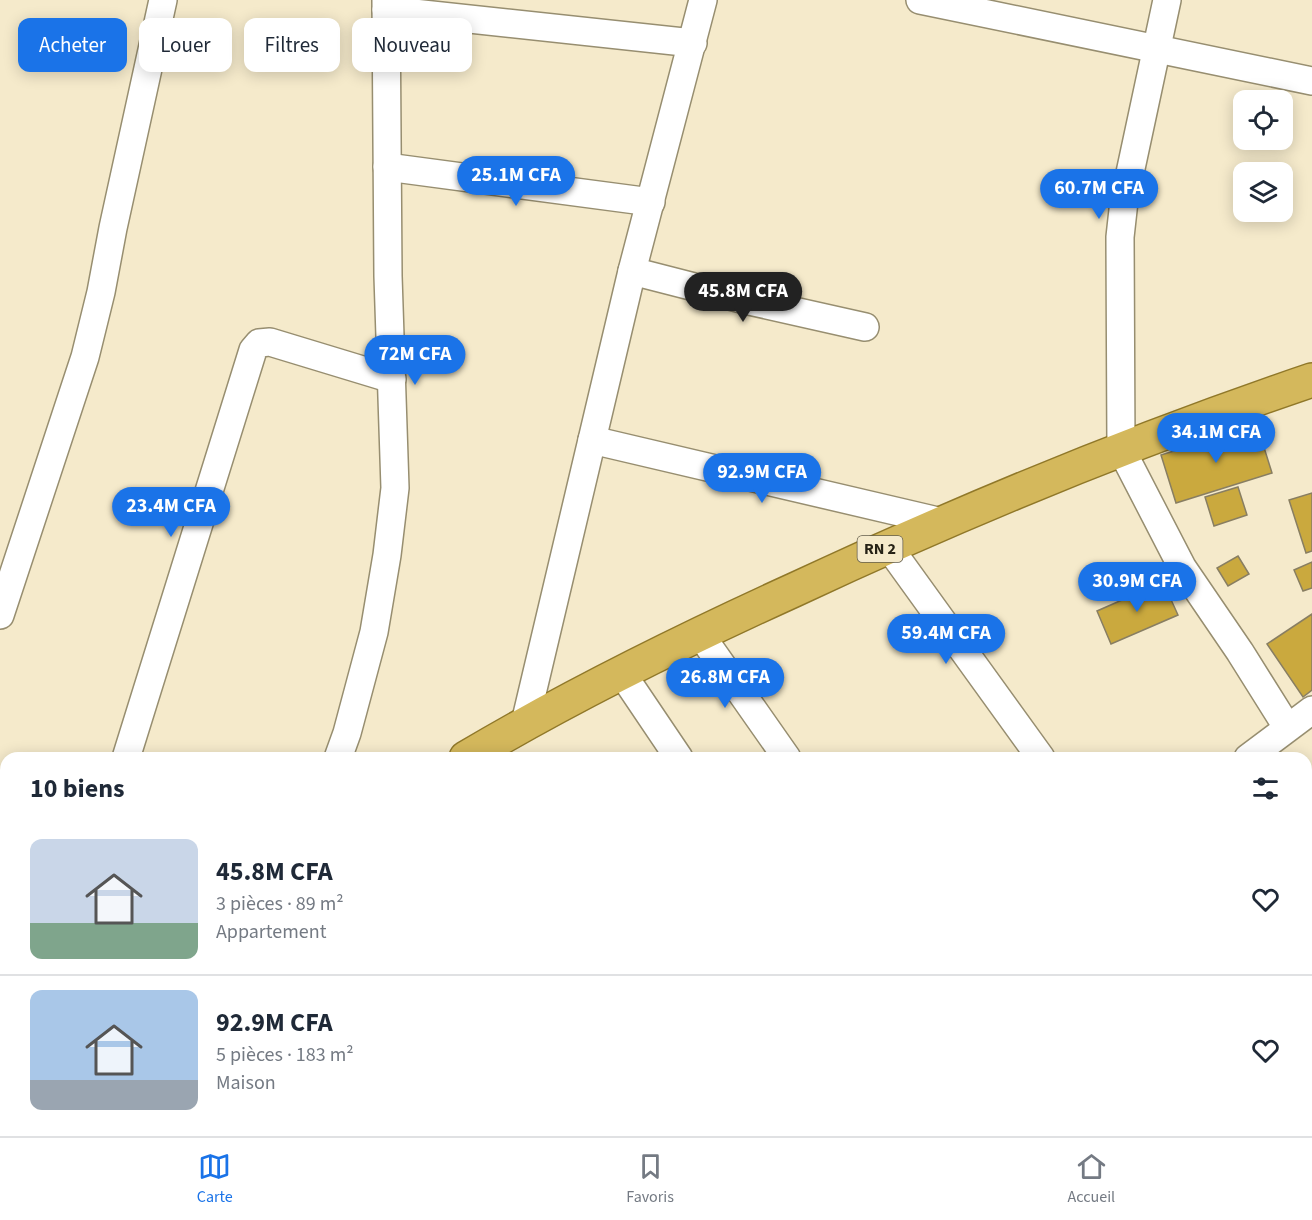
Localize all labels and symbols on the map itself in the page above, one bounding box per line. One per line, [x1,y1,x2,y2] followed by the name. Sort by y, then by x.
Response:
[447,156,585,207] pin: 25.1M CFA
[1030,169,1168,220] pin: 60.7M CFA
[674,272,812,323] pin: 45.8M CFA
[360,335,470,386] pin: 72M CFA
[1147,413,1285,464] pin: 34.1M CFA
[693,453,831,504] pin: 92.9M CFA
[102,487,240,538] pin: 23.4M CFA
[858,536,902,562] road number: RN 2
[1068,562,1206,613] pin: 30.9M CFA
[877,614,1015,665] pin: 59.4M CFA
[656,658,794,709] pin: 26.8M CFA

